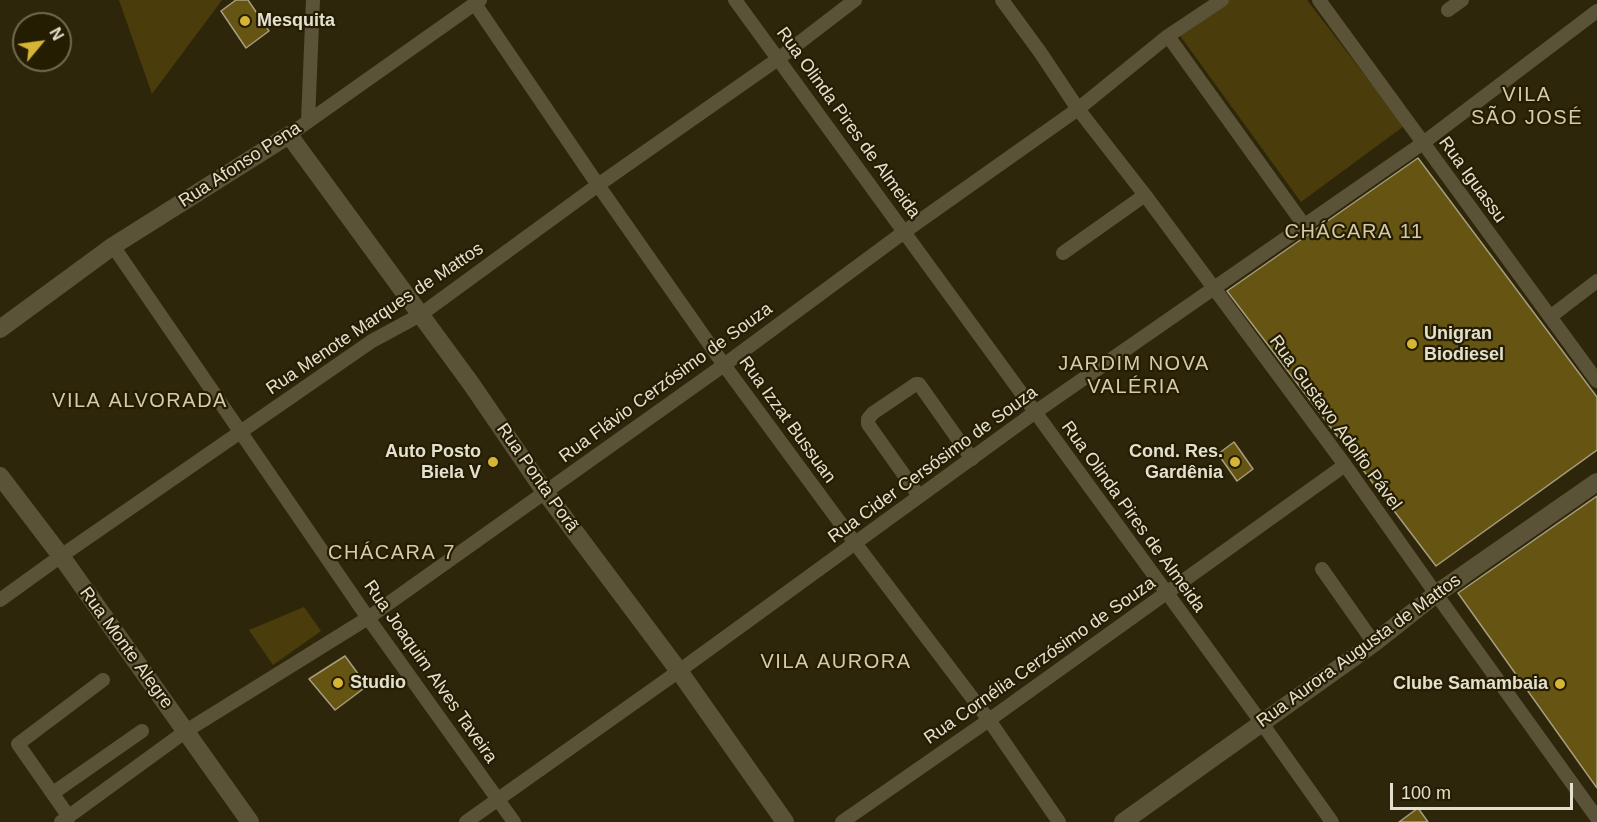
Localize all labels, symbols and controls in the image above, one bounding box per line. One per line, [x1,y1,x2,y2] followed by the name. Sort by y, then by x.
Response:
[257,10,335,32] place label: Mesquita
[12,12,72,72] north arrow
[238,14,252,28] marker: Mesquita
[771,23,925,223] street label: Rua Olinda Pires de Almeida
[46,25,67,43] text: N
[1471,83,1583,130] district label: VILA SÃO JOSÉ
[175,118,305,212] street label: Rua Afonso Pena
[1434,133,1510,227] street label: Rua Iguassu
[1284,220,1424,244] district label: CHÁCARA 11
[262,238,488,400] street label: Rua Menote Marques de Mattos
[555,298,777,468] street label: Rua Flávio Cerzósimo de Souza
[1424,323,1504,366] place label: Unigran Biodiesel
[1264,331,1406,515] street label: Rua Gustavo Adolfo Pável
[1405,337,1419,351] marker: Unigran Biodiesel
[1058,352,1210,399] district label: JARDIM NOVA VALÉRIA
[734,353,840,487] street label: Rua Izzat Bussuan
[824,382,1042,548] street label: Rua Cider Cersósimo de Souza
[52,389,228,413] district label: VILA ALVORADA
[1056,417,1210,617] street label: Rua Olinda Pires de Almeida
[491,419,583,537] street label: Rua Ponta Porã
[385,441,481,484] place label: Auto Posto Biela V
[1129,441,1223,484] place label: Cond. Res. Gardênia
[486,455,500,469] marker: Auto Posto Biela V
[1228,455,1242,469] marker: Cond. Res. Gardênia
[328,541,456,565] district label: CHÁCARA 7
[1253,570,1465,732] street label: Rua Aurora Augusta de Mattos
[920,573,1160,749] street label: Rua Cornélia Cerzósimo de Souza
[359,576,501,768] street label: Rua Joaquim Alves Taveira
[75,583,177,713] street label: Rua Monte Alegre
[761,650,911,674] district label: VILA AURORA
[350,672,406,694] place label: Studio
[1393,673,1548,695] place label: Clube Samambaia
[331,676,345,690] marker: Studio
[1553,677,1567,691] marker: Clube Samambaia
[1393,771,1576,809] scale bar
[1401,783,1451,803] text: 100 m

